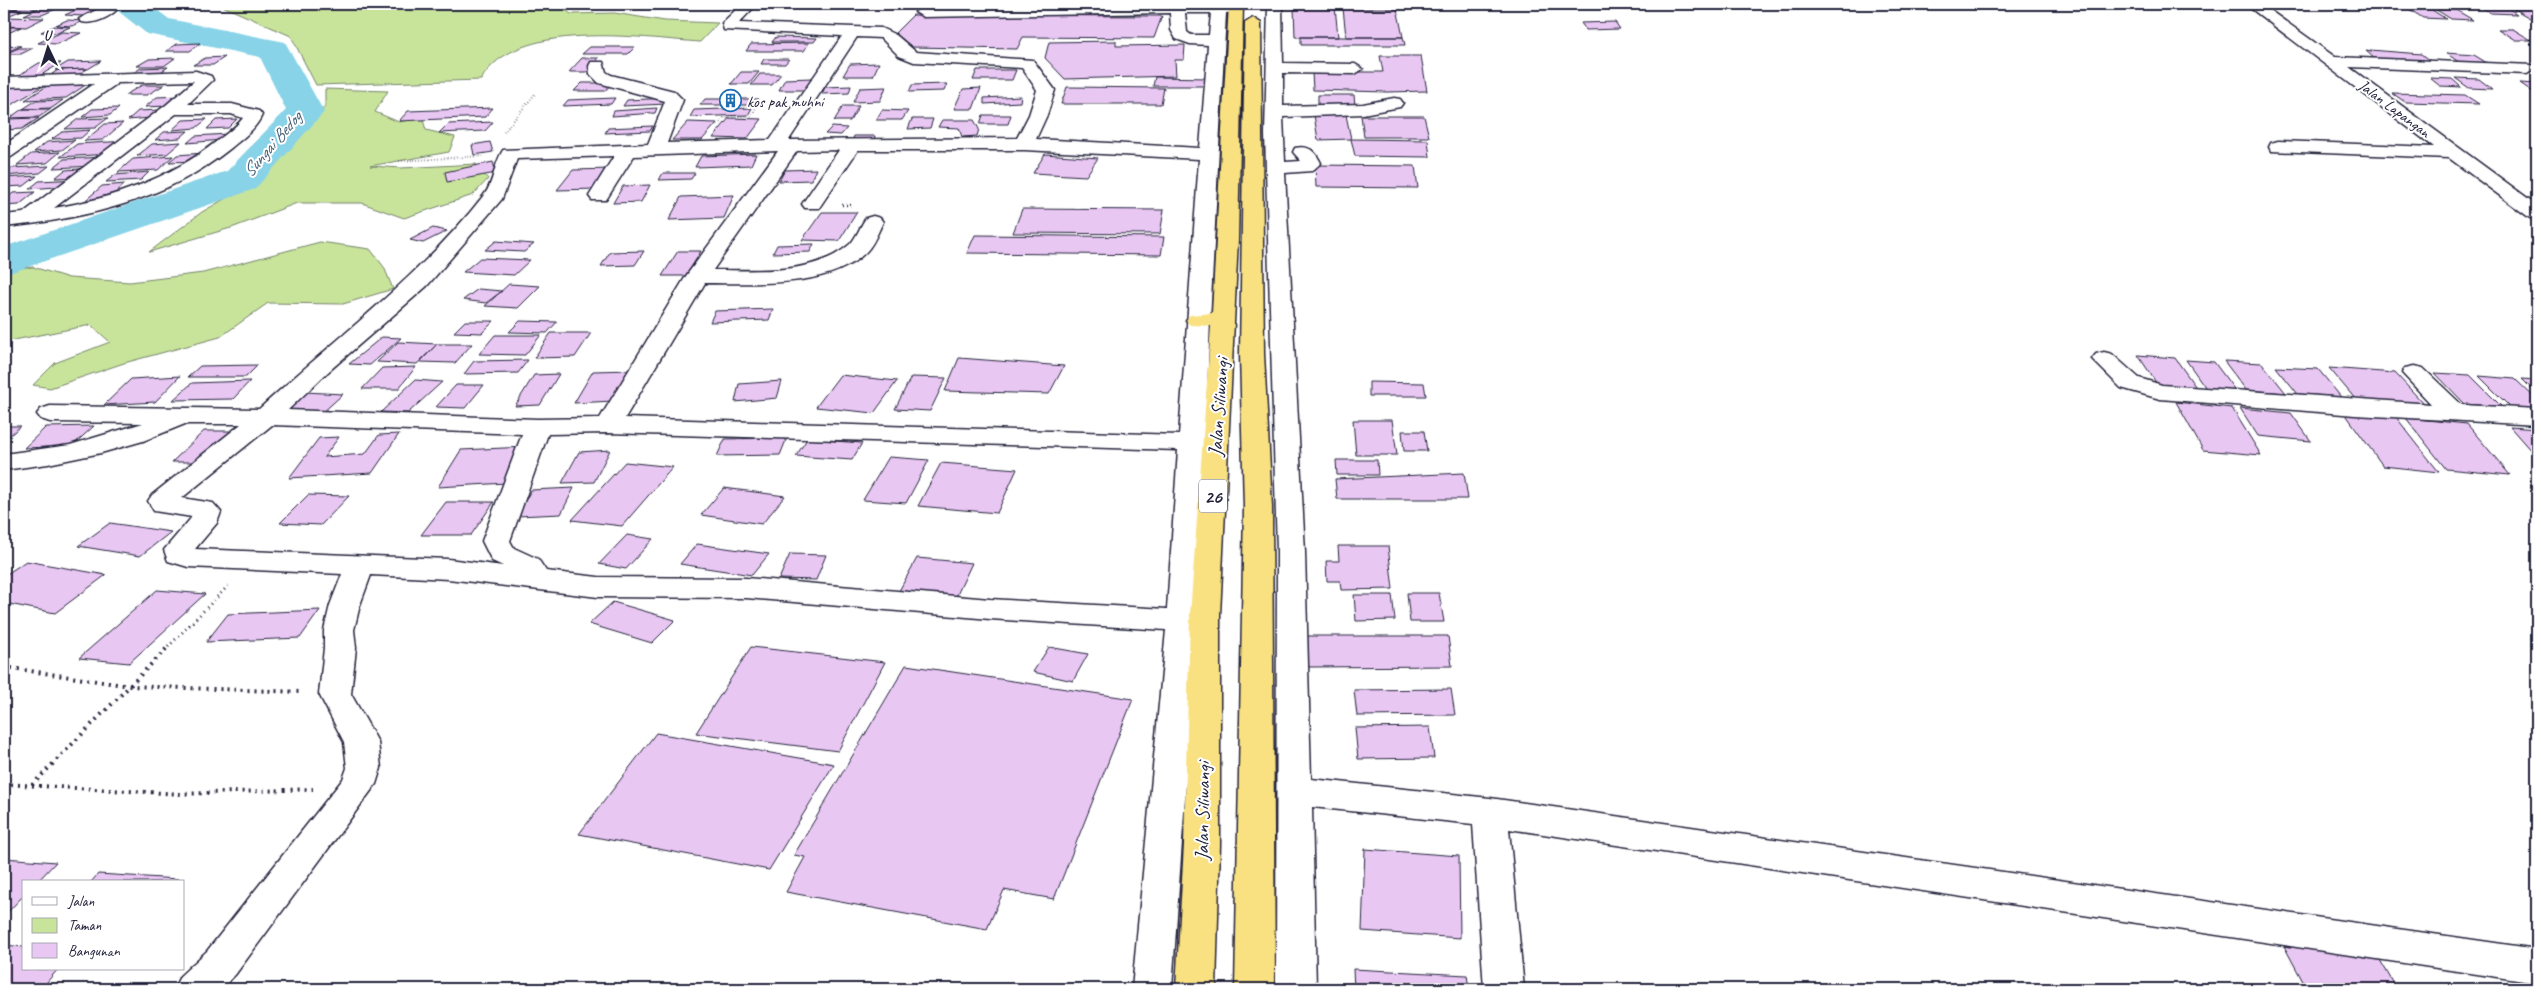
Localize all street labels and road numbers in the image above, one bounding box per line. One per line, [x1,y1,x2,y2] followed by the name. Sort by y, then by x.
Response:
[2354,75,2435,143] street label: Jalan Lapangan
[1203,355,1235,458] street label: Jalan Siliwangi
[1199,480,1227,512] road number: 26
[1189,759,1216,862] street label: Jalan Siliwangi

